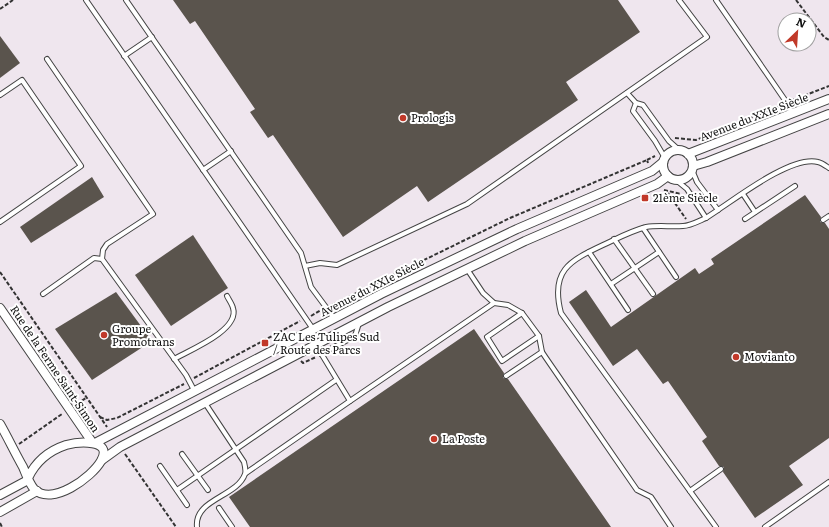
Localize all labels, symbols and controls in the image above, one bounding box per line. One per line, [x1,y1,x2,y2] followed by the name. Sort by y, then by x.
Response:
[777,12,817,52] north arrow
[794,13,809,31] text: N
[697,88,810,144] street label: Avenue du XXIe Siècle
[411,109,454,125] place label: Prologis
[398,113,408,123] marker: Prologis
[653,189,718,205] place label: 21ème Siècle
[640,193,650,203] marker: 21ème Siècle
[317,253,427,319] street label: Avenue du XXIe Siècle
[7,302,104,435] street label: Rue de la Ferme Saint-Simon
[112,320,174,349] place label: Groupe Promotrans
[273,328,380,357] place label: ZAC Les Tulipes Sud / Route des Parcs
[99,330,109,340] marker: Groupe Promotrans
[260,338,270,348] marker: ZAC Les Tulipes Sud / Route des Parcs
[744,348,795,364] place label: Movianto
[731,352,741,362] marker: Movianto
[442,430,485,446] place label: La Poste
[429,434,439,444] marker: La Poste

